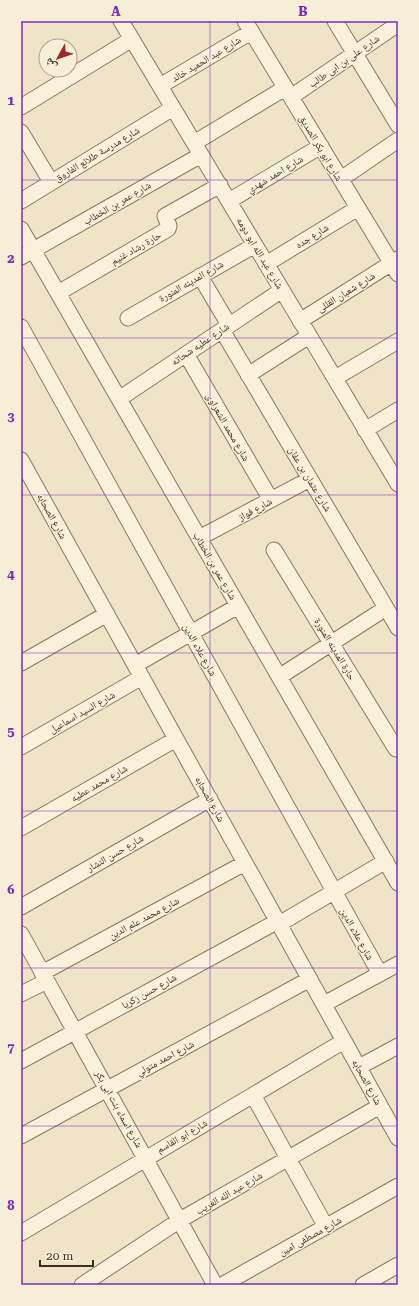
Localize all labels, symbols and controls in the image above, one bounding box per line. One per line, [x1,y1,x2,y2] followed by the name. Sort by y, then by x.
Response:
[111,4,121,19] text: A
[298,4,308,19] text: B
[307,32,382,90] street label: شارع على بن ابى طالب
[169,34,243,85] street label: شارع عبد الحميد خالد
[38,38,78,78] north arrow
[42,55,60,73] text: ش
[7,93,15,108] text: 1
[296,113,345,184] street label: شارع ابو بكر الصديق
[53,124,142,185] street label: شارع مدرسة طلائع الفاروق
[245,153,306,197] street label: شارع احمد شهدي
[81,179,154,228] street label: شارع عمر بن الخطاب
[234,215,286,291] street label: شارع عبد الله ابو دومه
[294,221,331,251] street label: شارع جده
[109,229,164,268] street label: حارة رشاد غنيم
[7,251,15,266] text: 2
[157,258,226,305] street label: شارع المدينه المنورة
[315,270,378,315] street label: شارع شعبان القللى
[169,320,232,368] street label: شارع عطيه شحاته
[203,391,252,464] street label: شارع محمد الشعراوى
[7,409,15,424] text: 3
[285,445,334,514] street label: شارع عثمان بن عفان
[34,491,69,542] street label: شارع الصحابه
[235,495,275,524] street label: شارع فواز
[190,530,239,603] street label: شارع عمر بن الخطاب
[7,567,15,582] text: 4
[312,616,358,683] street label: حارة المدينه المنورة
[180,622,219,679] street label: شارع علاء الدين
[47,689,118,736] street label: شارع السيد اسماعيل
[7,724,15,739] text: 5
[69,762,130,805] street label: شارع محمد عطيه
[192,774,227,825] street label: شارع الصحابه
[84,832,146,875] street label: شارع حسن النشار
[7,882,15,897] text: 6
[107,895,182,943] street label: شارع محمد علم الدين
[337,906,376,963] street label: شارع علاء الدين
[120,971,179,1011] street label: شارع حسن زكريا
[134,1038,197,1080] street label: شارع احمد متولي
[7,1040,15,1055] text: 7
[349,1057,384,1108] street label: شارع الصحابه
[92,1068,145,1150] street label: شارع اسماء بنت ابى بكر
[155,1117,211,1157] street label: شارع ابو القاسم
[194,1169,265,1217] street label: شارع عبد الله الغريب
[7,1198,15,1213] text: 8
[277,1214,344,1259] street label: شارع مصطفى امين
[40,1242,93,1268] scale bar
[46,1249,73,1263] text: 20 m

